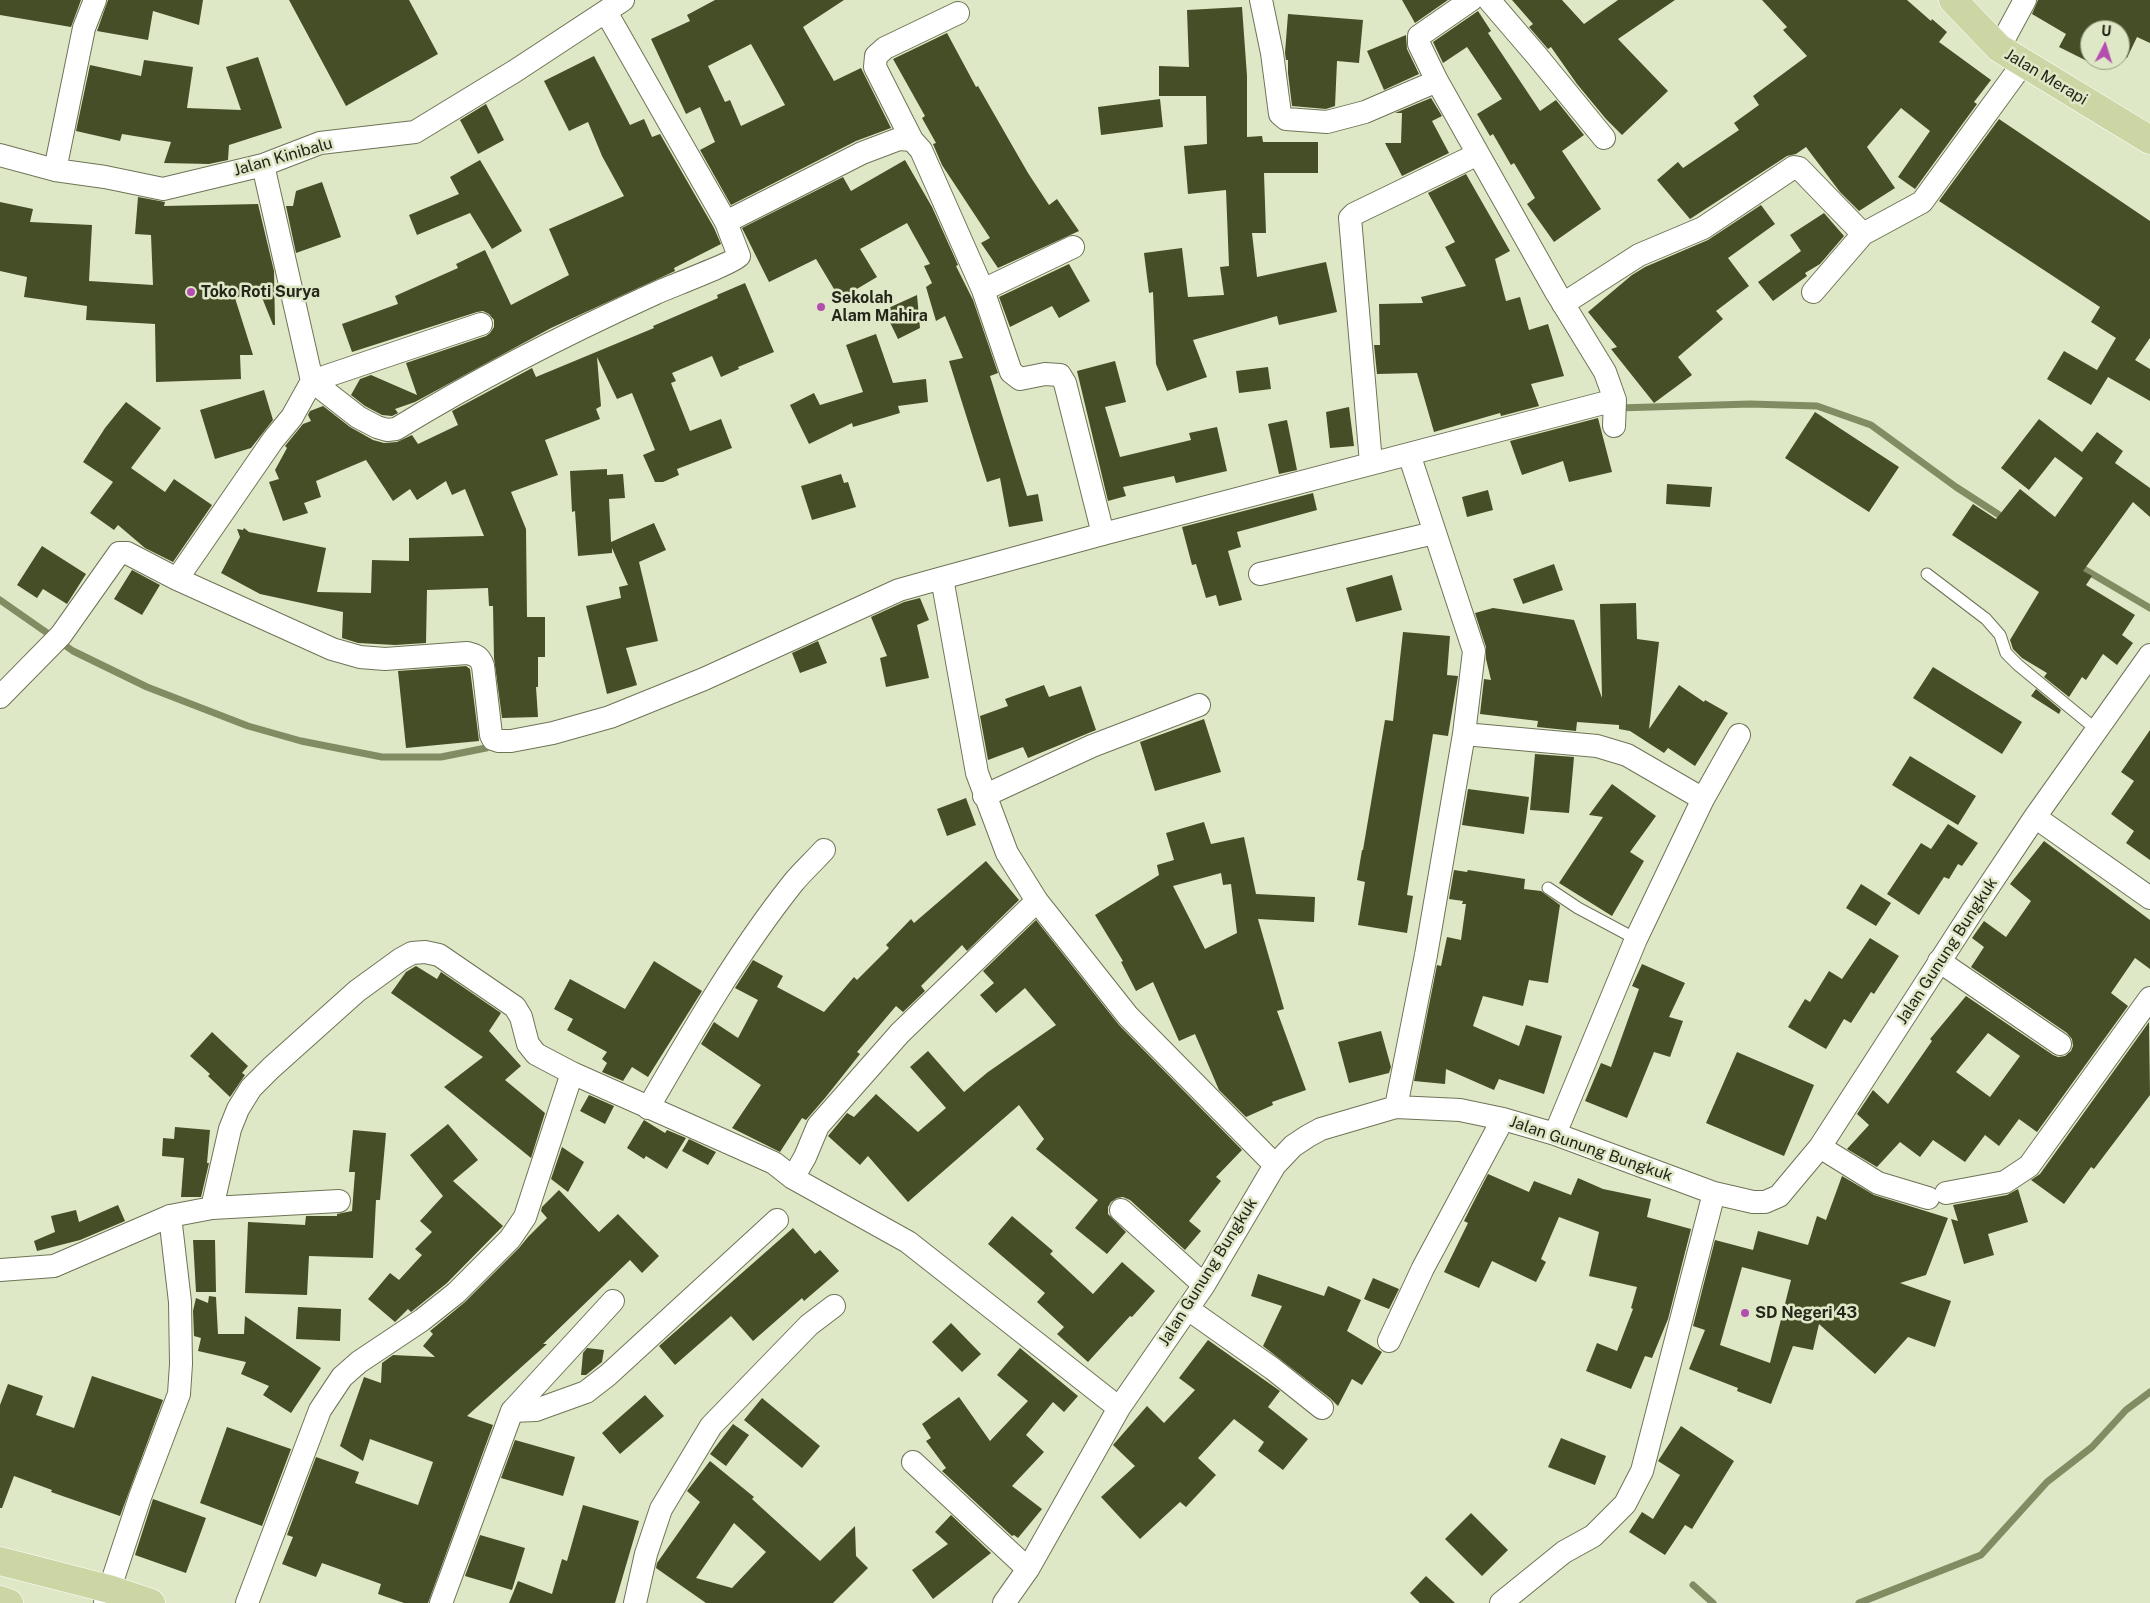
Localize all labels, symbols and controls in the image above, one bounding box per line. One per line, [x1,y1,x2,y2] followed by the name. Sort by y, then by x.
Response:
[2080,20,2130,70] north arrow
[2100,23,2112,39] text: U
[2001,45,2091,109] street label: Jalan Merapi
[231,134,335,180] street label: Jalan Kinibalu
[201,282,320,302] place label: Toko Roti Surya
[185,286,197,298] marker: Toko Roti Surya
[831,288,928,326] place label: Sekolah Alam Mahira
[815,301,827,313] marker: Sekolah Alam Mahira
[1892,874,2002,1028] street label: Jalan Gunung Bungkuk
[1507,1112,1675,1186] street label: Jalan Gunung Bungkuk
[1155,1194,1261,1350] street label: Jalan Gunung Bungkuk
[1755,1303,1857,1323] place label: SD Negeri 43
[1739,1307,1751,1319] marker: SD Negeri 43

